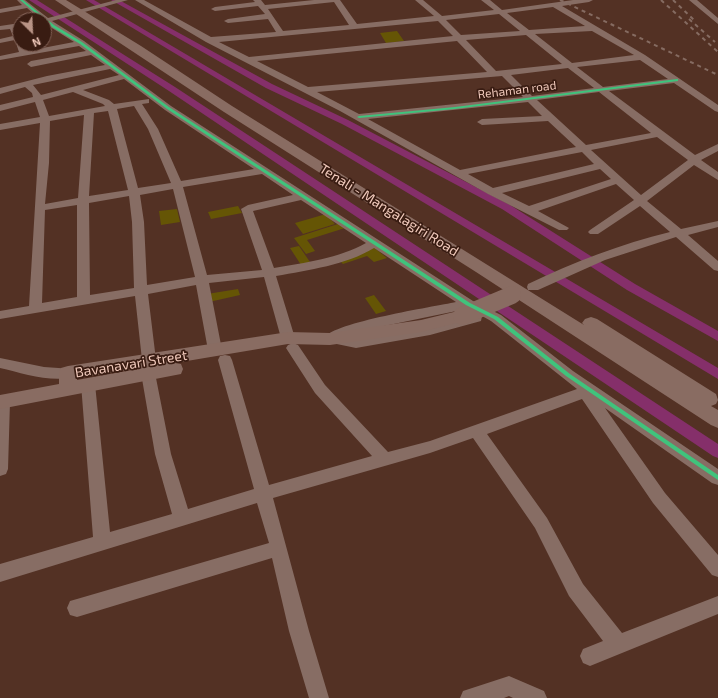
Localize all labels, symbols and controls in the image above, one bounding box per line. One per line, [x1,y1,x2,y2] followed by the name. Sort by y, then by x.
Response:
[12,12,52,52] north arrow
[30,35,43,50] text: N
[477,78,557,102] street label: Rehaman road
[316,160,462,260] street label: Tenali - Mangalagiri Road
[74,347,188,381] street label: Bavanavari Street

